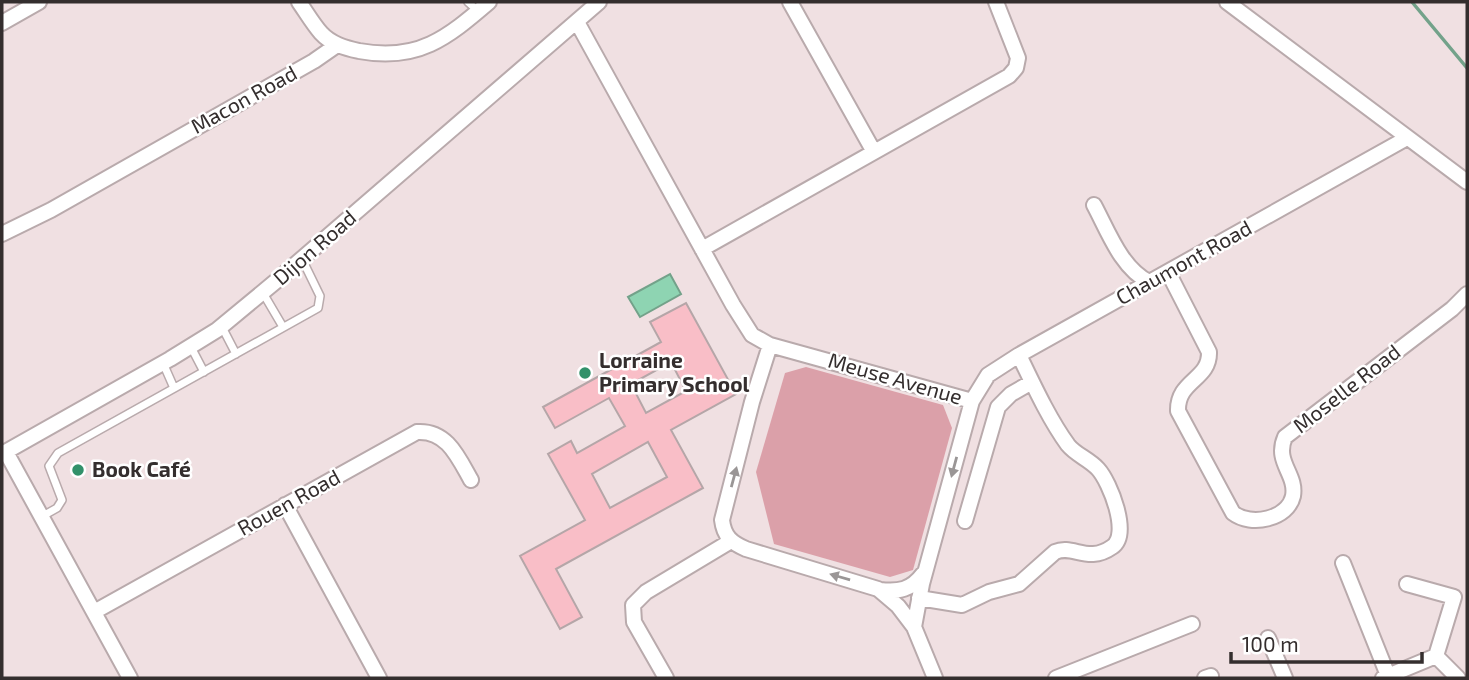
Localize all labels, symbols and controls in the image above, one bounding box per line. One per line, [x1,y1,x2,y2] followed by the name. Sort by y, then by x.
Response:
[186,59,301,138] street label: Macon Road
[267,204,361,290] street label: Dijon Road
[1111,214,1255,309] street label: Chaumont Road
[1288,338,1405,437] street label: Moselle Road
[826,346,965,409] street label: Meuse Avenue
[599,347,750,397] place label: Lorraine Primary School
[577,365,593,381] marker: Lorraine Primary School
[92,456,191,481] place label: Book Café
[949,457,959,478] one-way arrow
[70,462,86,478] marker: Book Café
[233,463,344,540] street label: Rouen Road
[729,466,740,488] one-way arrow
[829,571,850,581] one-way arrow
[1231,620,1422,664] scale bar
[1242,631,1299,656] text: 100 m

